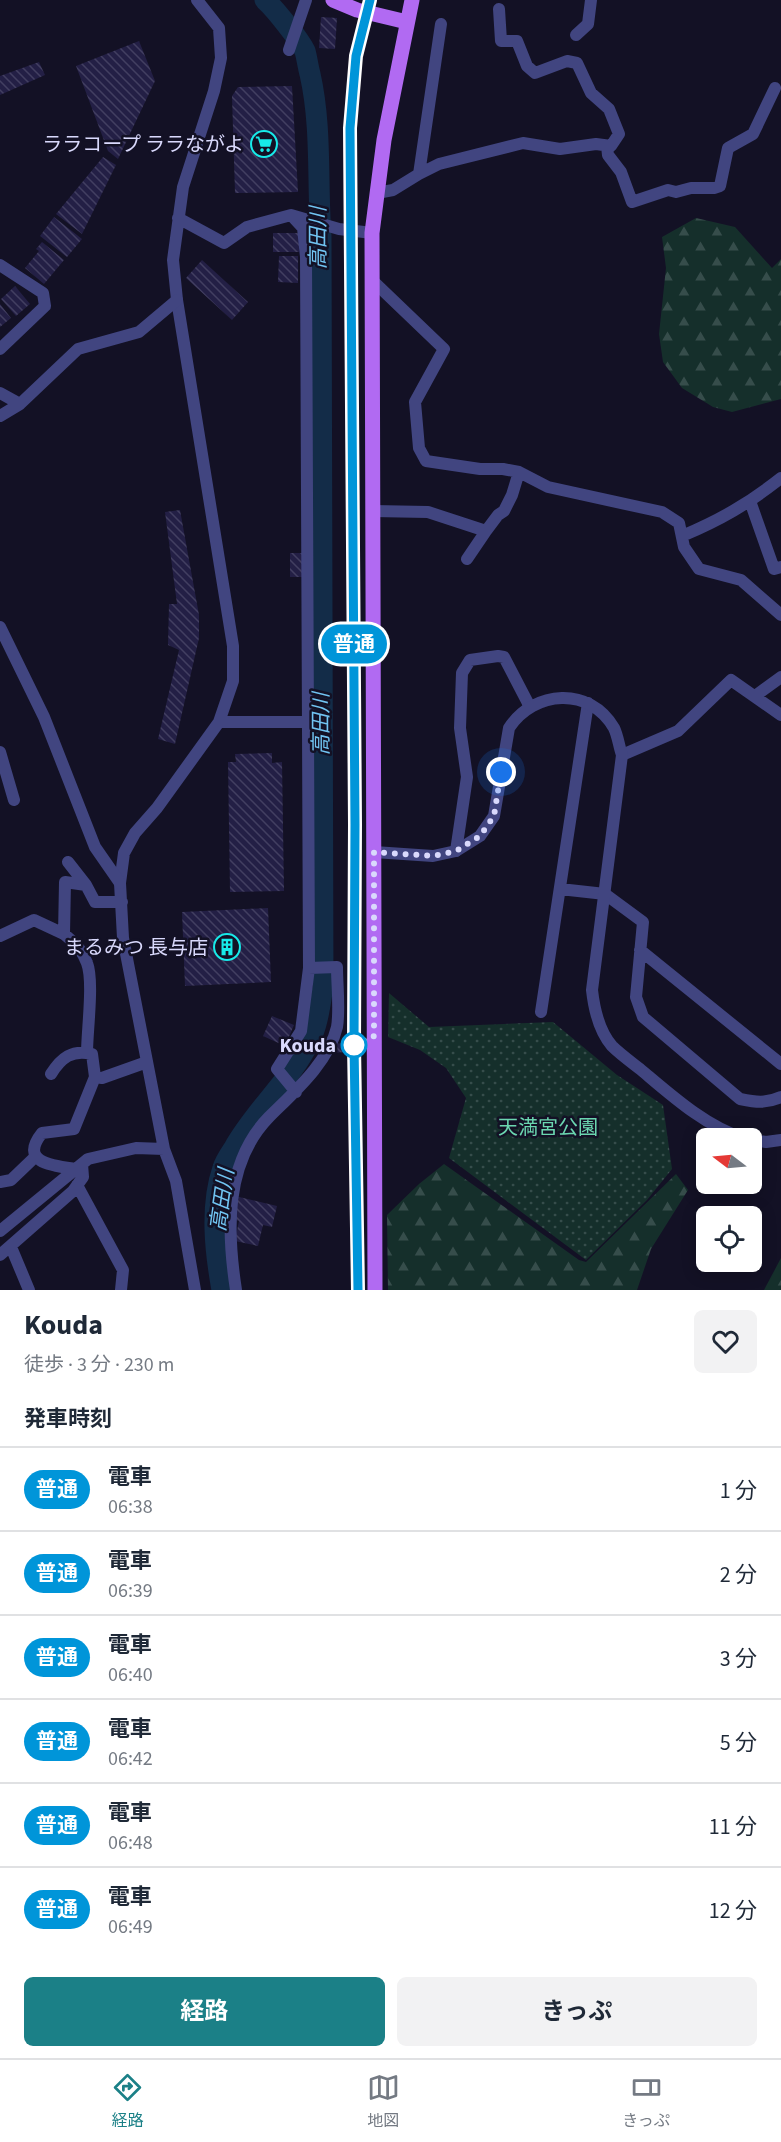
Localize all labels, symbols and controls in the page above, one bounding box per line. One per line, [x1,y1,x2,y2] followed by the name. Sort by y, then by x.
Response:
[249,129,279,159] supermarket icon: ララコープ ララながよ
[42,131,244,159] place label: ララコープ ララながよ
[303,205,333,270] water label: 高田川
[327,624,381,664] line badge: 普通
[333,629,375,659] text: 普通
[306,691,336,756] water label: 高田川
[486,757,516,787] your location
[212,932,242,962] building icon: まるみつ 長与店
[64,934,208,962] place label: まるみつ 長与店
[280,1032,336,1060] place label: Kouda
[341,1032,367,1058] marker: Kouda
[498,1114,598,1142] park label: 天満宮公園
[696,1128,762,1194] north arrow
[696,1128,762,1272] map controls
[203,1165,242,1233] water label: 高田川
[696,1206,762,1272] button: locate
[24,1305,103,1345] text: Kouda
[694,1310,757,1373] button: heart
[24,1351,174,1379] text: 徒歩 · 3 分 · 230 m
[24,1403,112,1435] text: 発車時刻
[108,1461,152,1493] text: 電車
[36,1474,78,1504] text: 普通
[720,1475,757,1507] text: 1 分
[108,1493,153,1521] text: 06:38
[108,1545,152,1577] text: 電車
[36,1558,78,1588] text: 普通
[720,1559,757,1591] text: 2 分
[108,1577,153,1605] text: 06:39
[108,1629,152,1661] text: 電車
[36,1642,78,1672] text: 普通
[720,1643,757,1675] text: 3 分
[108,1661,153,1689] text: 06:40
[108,1713,152,1745] text: 電車
[36,1726,78,1756] text: 普通
[720,1727,757,1759] text: 5 分
[108,1745,153,1773] text: 06:42
[108,1797,152,1829] text: 電車
[36,1810,78,1840] text: 普通
[709,1811,757,1843] text: 11 分
[108,1829,153,1857] text: 06:48
[108,1881,152,1913] text: 電車
[36,1894,78,1924] text: 普通
[709,1895,757,1927] text: 12 分
[108,1913,153,1941] text: 06:49
[24,1977,385,2046] button: 経路
[397,1977,757,2046] button: きっぷ
[111,2071,144,2132] tab: 経路
[367,2071,400,2132] tab: 地図
[622,2071,670,2132] tab: きっぷ

